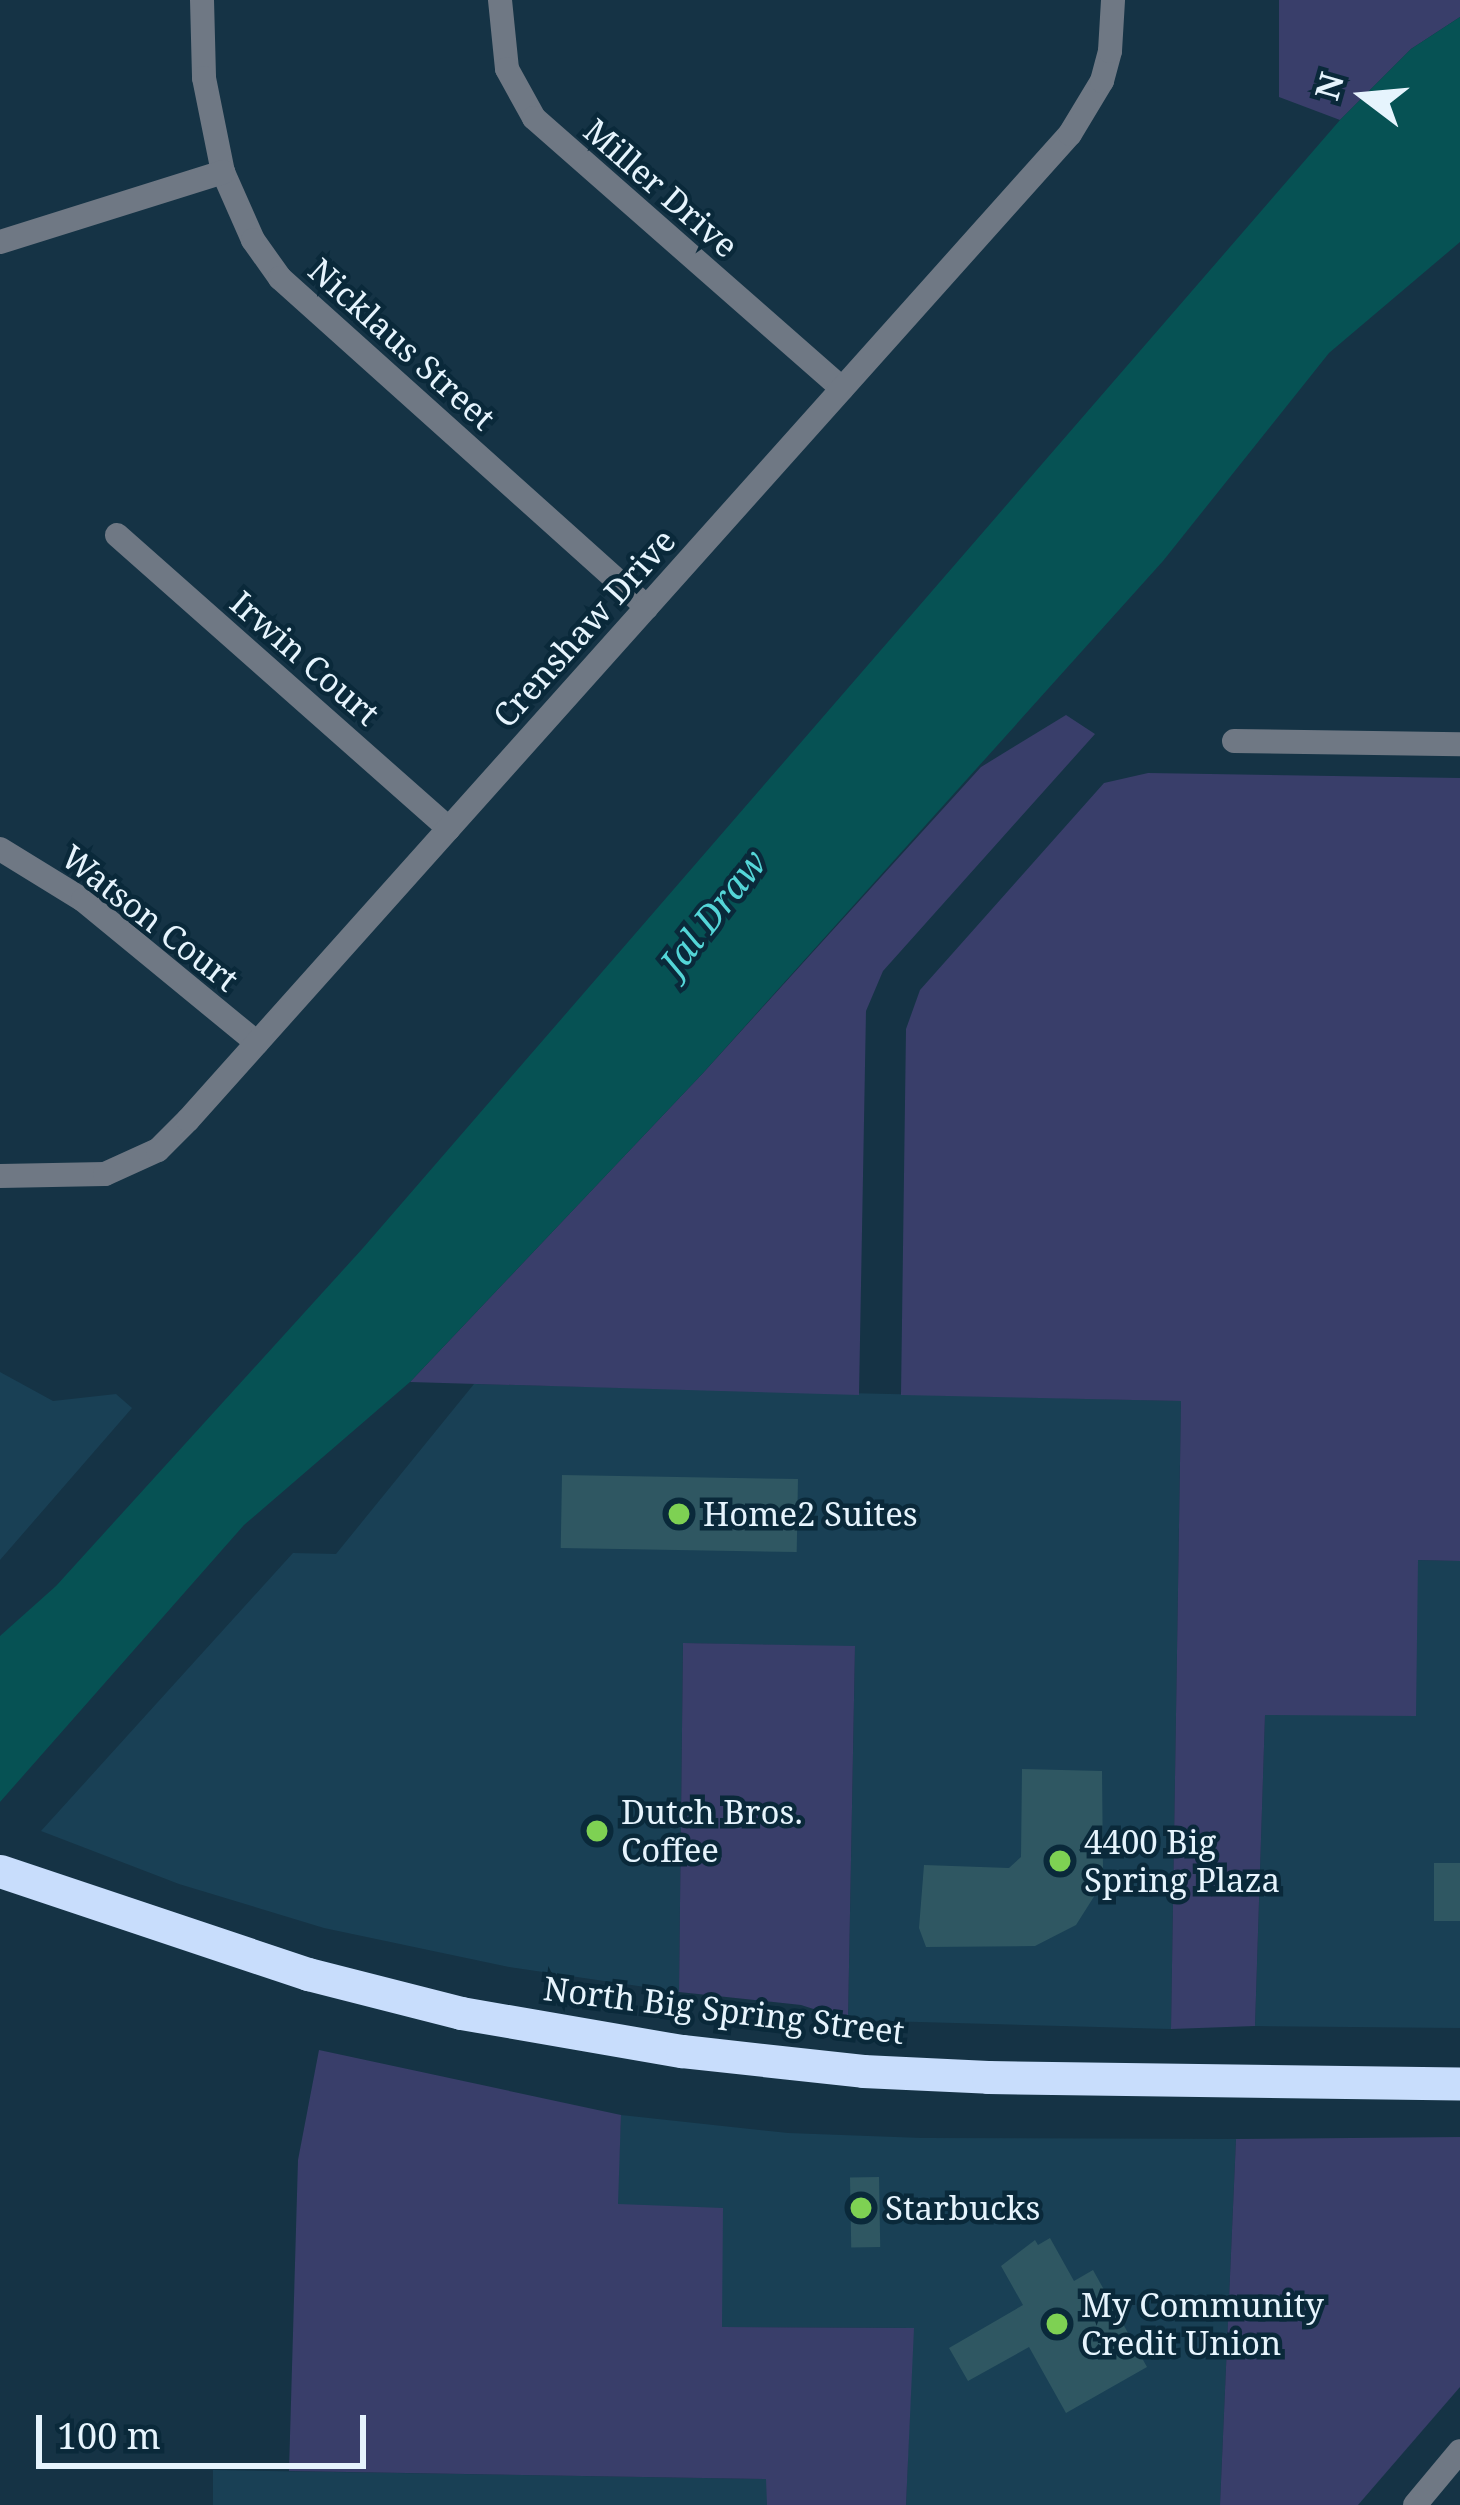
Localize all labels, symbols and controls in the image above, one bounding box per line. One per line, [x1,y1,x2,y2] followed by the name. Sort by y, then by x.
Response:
[1304,36,1424,156] north arrow
[1304,67,1354,105] text: N
[576,111,746,265] street label: Miller Drive
[301,250,503,438] street label: Nicklaus Street
[485,521,683,735] street label: Crenshaw Drive
[223,583,387,733] street label: Irwin Court
[54,837,246,999] street label: Watson Court
[651,841,775,983] water label: Jal Draw
[703,1494,918,1534] place label: Home2 Suites
[666,1501,692,1527] marker: Home2 Suites
[621,1792,803,1870] place label: Dutch Bros. Coffee
[584,1818,610,1844] marker: Dutch Bros. Coffee
[1084,1822,1280,1900] place label: 4400 Big Spring Plaza
[1047,1848,1073,1874] marker: 4400 Big Spring Plaza
[541,1968,907,2052] street label: North Big Spring Street
[885,2188,1040,2228] place label: Starbucks
[848,2195,874,2221] marker: Starbucks
[1081,2285,1324,2363] place label: My Community Credit Union
[1044,2311,1070,2337] marker: My Community Credit Union
[42,2391,372,2465] scale bar
[57,2411,161,2460] text: 100 m

